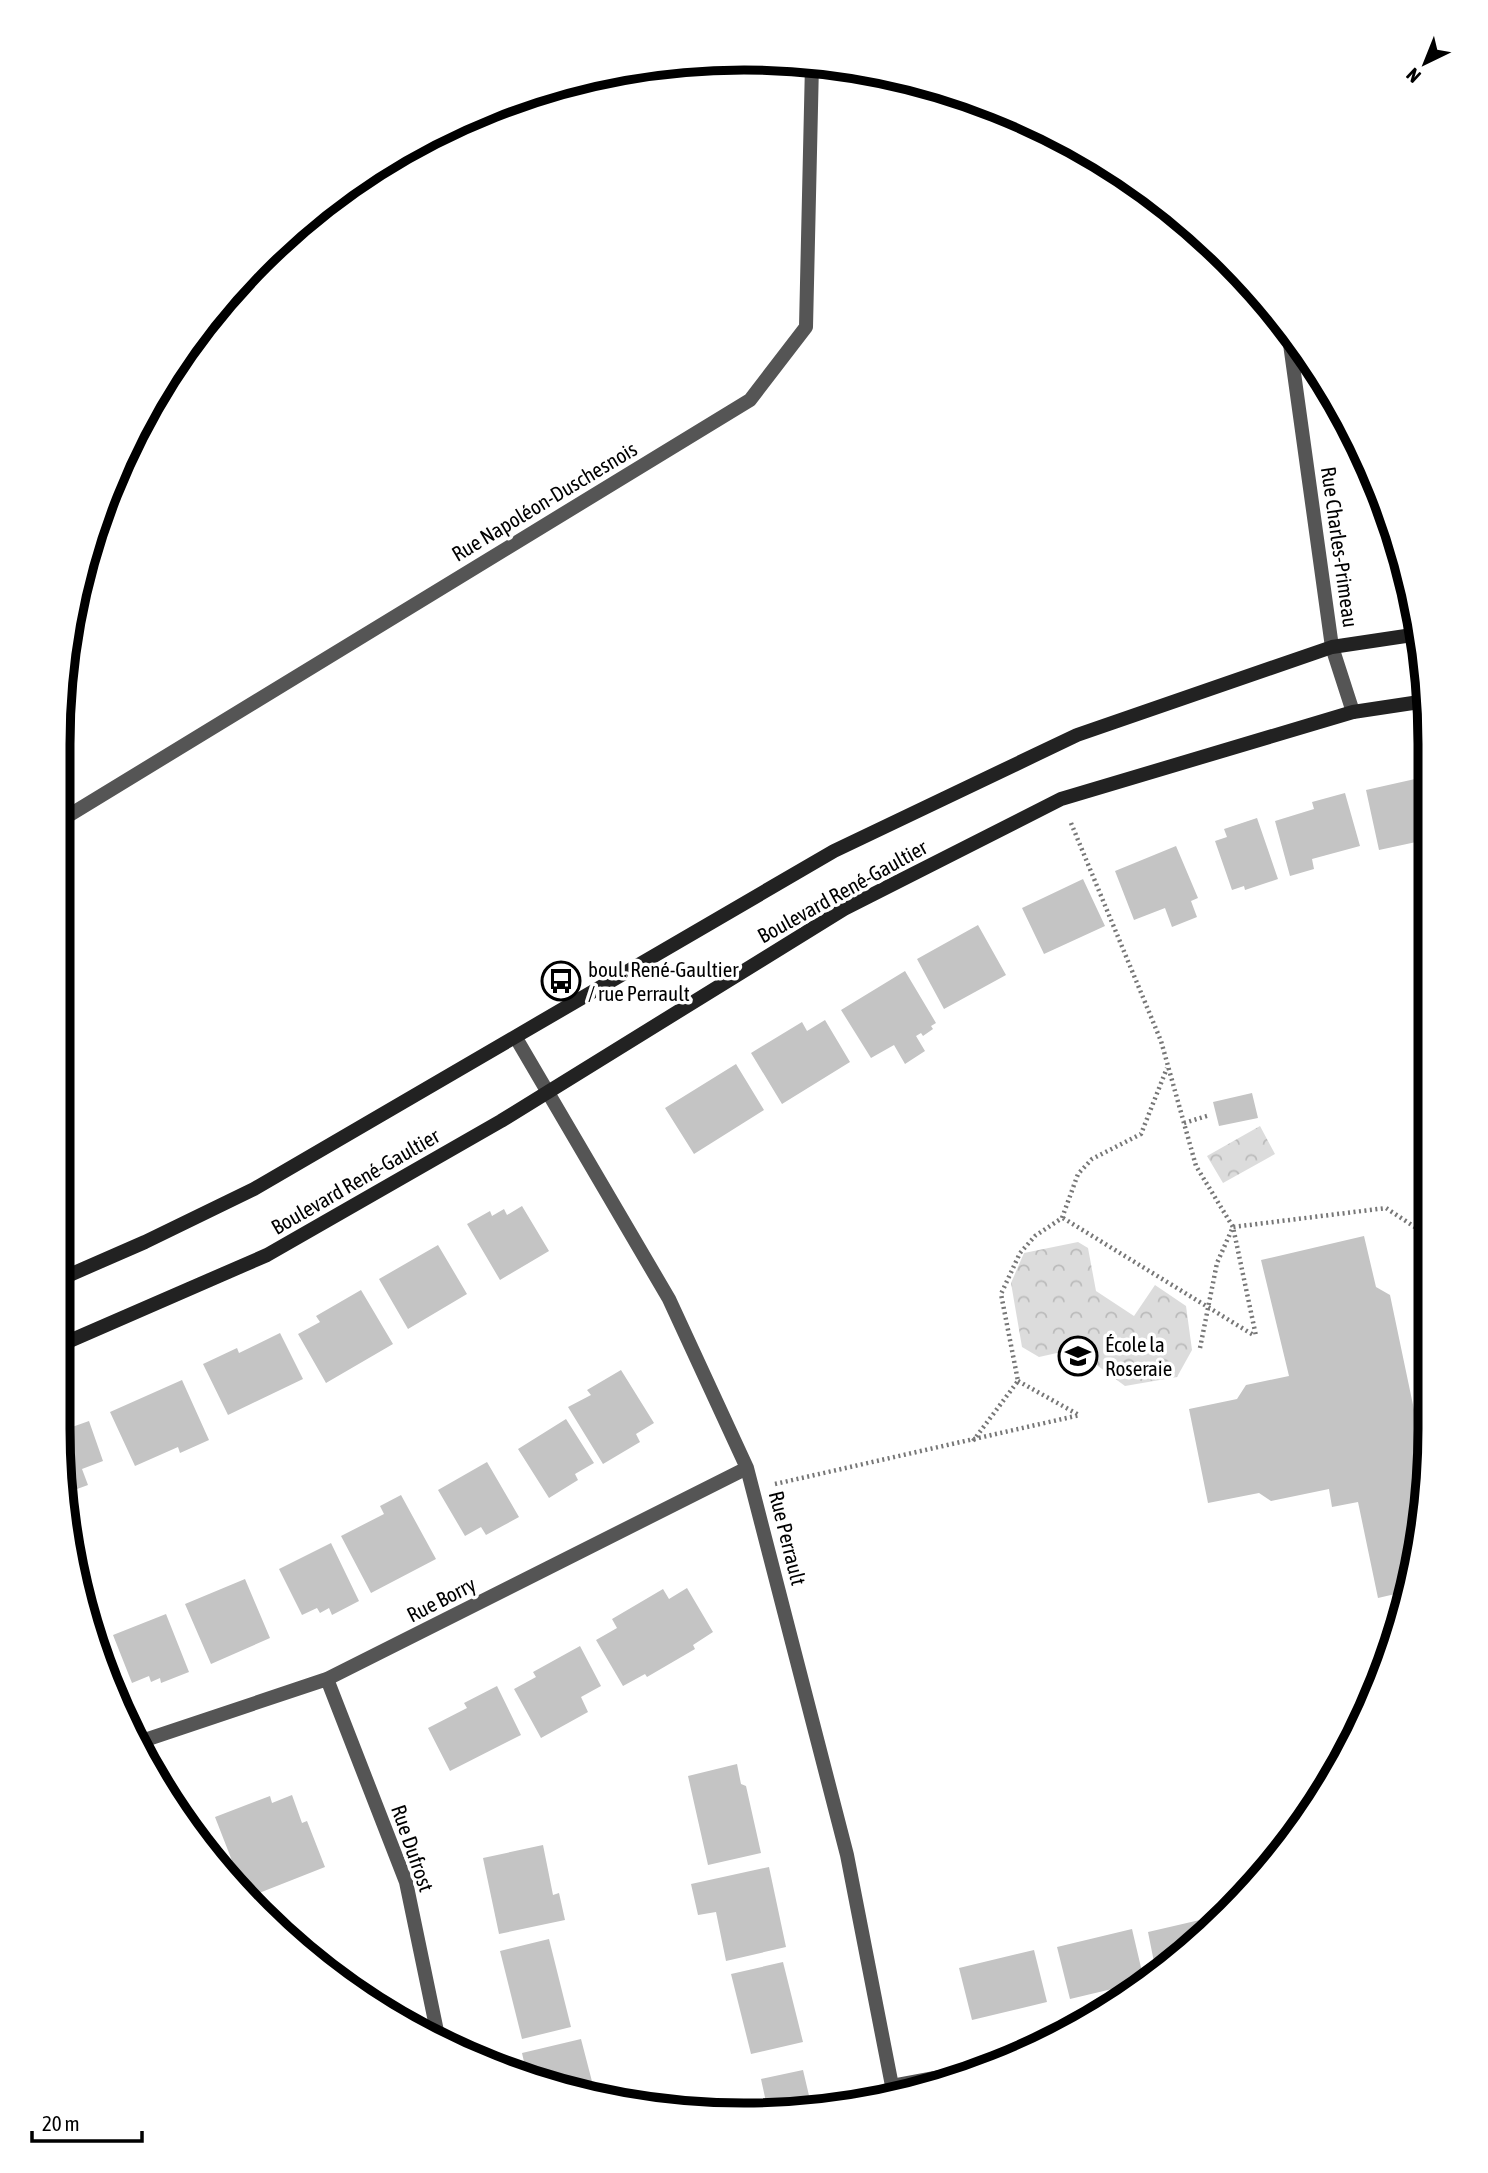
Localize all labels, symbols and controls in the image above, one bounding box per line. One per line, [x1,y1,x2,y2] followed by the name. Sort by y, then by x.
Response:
[1390,28,1460,98] north arrow
[1402,64,1425,87] text: N
[447,436,641,566] street label: Rue Napoléon-Duschesnois
[1317,465,1363,629] street label: Rue Charles-Primeau
[753,834,932,948] street label: Boulevard René-Gaultier
[588,957,739,1005] place label: boul. René-Gaultier / rue Perrault
[540,960,582,1002] bus stop icon: boul. René-Gaultier / rue Perrault
[267,1123,444,1239] street label: Boulevard René-Gaultier
[1105,1332,1172,1380] place label: École la Roseraie
[1057,1335,1099,1377] school or university icon: École la Roseraie
[765,1488,811,1588] street label: Rue Perrault
[403,1571,480,1626] street label: Rue Borry
[387,1801,439,1895] street label: Rue Dufrost
[32,2100,142,2144] scale bar
[42,2111,80,2135] text: 20 m

